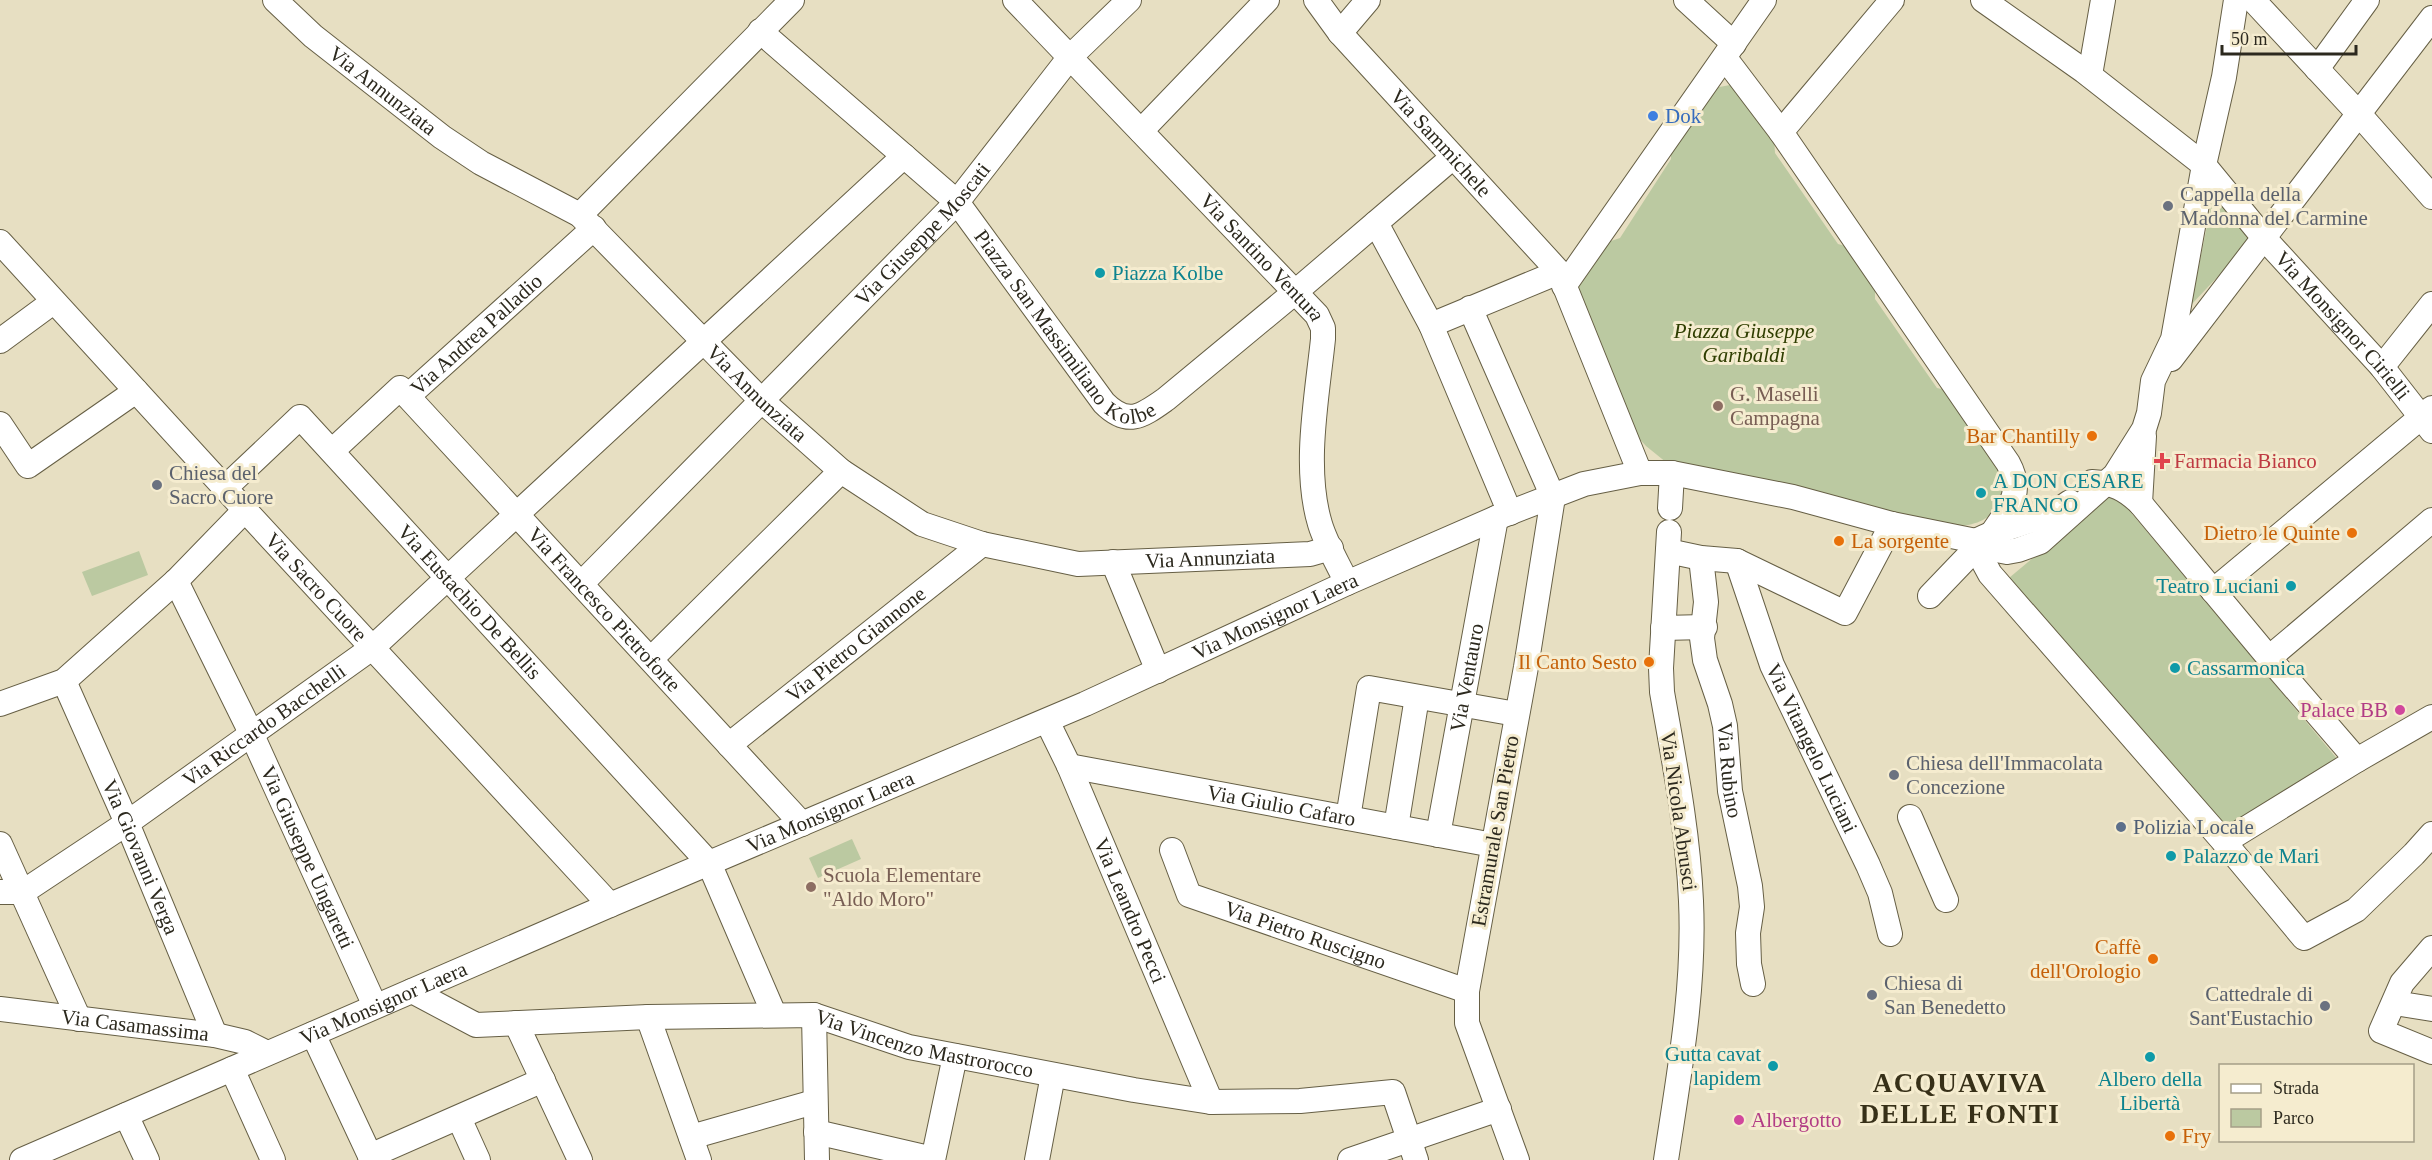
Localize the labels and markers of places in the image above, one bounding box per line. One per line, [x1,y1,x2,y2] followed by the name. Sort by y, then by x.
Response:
[1665,104,1702,128] place label: Dok
[1646,109,1660,123] marker: Dok
[2180,182,2368,230] place label: Cappella della Madonna del Carmine
[2161,199,2175,213] marker: Cappella della Madonna del Carmine
[1112,261,1223,285] place label: Piazza Kolbe
[1093,266,1107,280] marker: Piazza Kolbe
[1730,382,1820,430] place label: G. Maselli Campagna
[1711,399,1725,413] marker: G. Maselli Campagna
[1966,424,2080,448] place label: Bar Chantilly
[2085,429,2099,443] marker: Bar Chantilly
[2174,449,2317,473] place label: Farmacia Bianco
[2155,454,2169,468] marker: Farmacia Bianco
[169,461,273,509] place label: Chiesa del Sacro Cuore
[1993,469,2144,517] place label: A DON CESARE FRANCO
[150,478,164,492] marker: Chiesa del Sacro Cuore
[1974,486,1988,500] marker: A DON CESARE FRANCO
[2204,521,2340,545] place label: Dietro le Quinte
[2345,526,2359,540] marker: Dietro le Quinte
[1851,529,1949,553] place label: La sorgente
[1832,534,1846,548] marker: La sorgente
[2156,574,2279,598] place label: Teatro Luciani
[2284,579,2298,593] marker: Teatro Luciani
[1518,650,1637,674] place label: Il Canto Sesto
[1642,655,1656,669] marker: Il Canto Sesto
[2187,656,2305,680] place label: Cassarmonica
[2168,661,2182,675] marker: Cassarmonica
[2300,698,2388,722] place label: Palace BB
[2393,703,2407,717] marker: Palace BB
[1906,751,2103,799] place label: Chiesa dell'Immacolata Concezione
[1887,768,1901,782] marker: Chiesa dell'Immacolata Concezione
[2133,815,2254,839] place label: Polizia Locale
[2114,820,2128,834] marker: Polizia Locale
[2183,844,2320,868] place label: Palazzo de Mari
[2164,849,2178,863] marker: Palazzo de Mari
[823,863,981,911] place label: Scuola Elementare "Aldo Moro"
[804,880,818,894] marker: Scuola Elementare "Aldo Moro"
[2030,935,2141,983] place label: Caffè dell'Orologio
[2146,952,2160,966] marker: Caffè dell'Orologio
[1884,971,2006,1019] place label: Chiesa di San Benedetto
[2189,982,2313,1030] place label: Cattedrale di Sant'Eustachio
[1865,988,1879,1002] marker: Chiesa di San Benedetto
[2318,999,2332,1013] marker: Cattedrale di Sant'Eustachio
[1665,1042,1761,1090] place label: Gutta cavat lapidem
[2143,1050,2157,1064] marker: Albero della Libertà
[1766,1059,1780,1073] marker: Gutta cavat lapidem
[2098,1067,2203,1115] place label: Albero della Libertà
[1751,1108,1842,1132] place label: Albergotto
[1732,1113,1746,1127] marker: Albergotto
[2182,1124,2212,1148] place label: Fry
[2163,1129,2177,1143] marker: Fry

